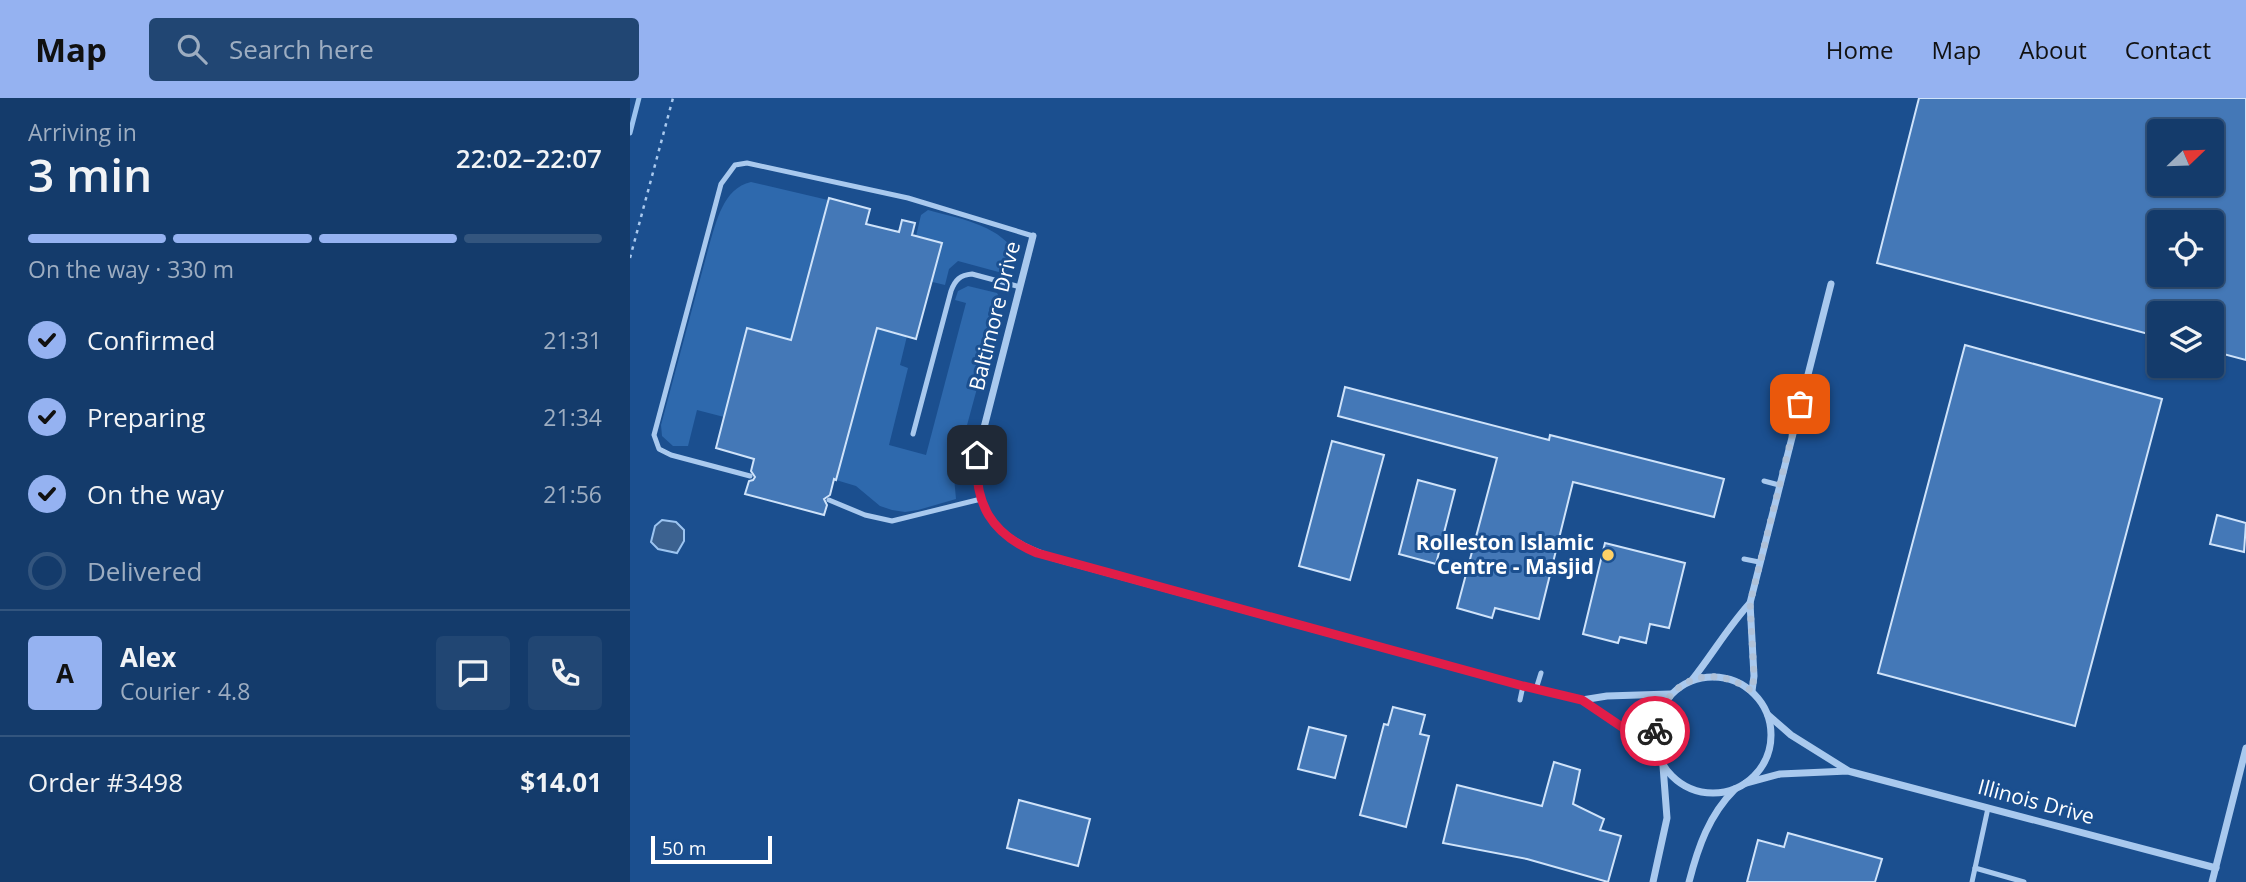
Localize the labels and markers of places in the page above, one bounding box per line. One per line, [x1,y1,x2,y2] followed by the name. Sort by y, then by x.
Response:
[1770,374,1830,434] pin
[947,425,1007,485] pin
[1416,528,1594,580] place label: Rolleston Islamic Centre - Masjid
[1600,547,1616,563] marker: Rolleston Islamic Centre - Masjid

